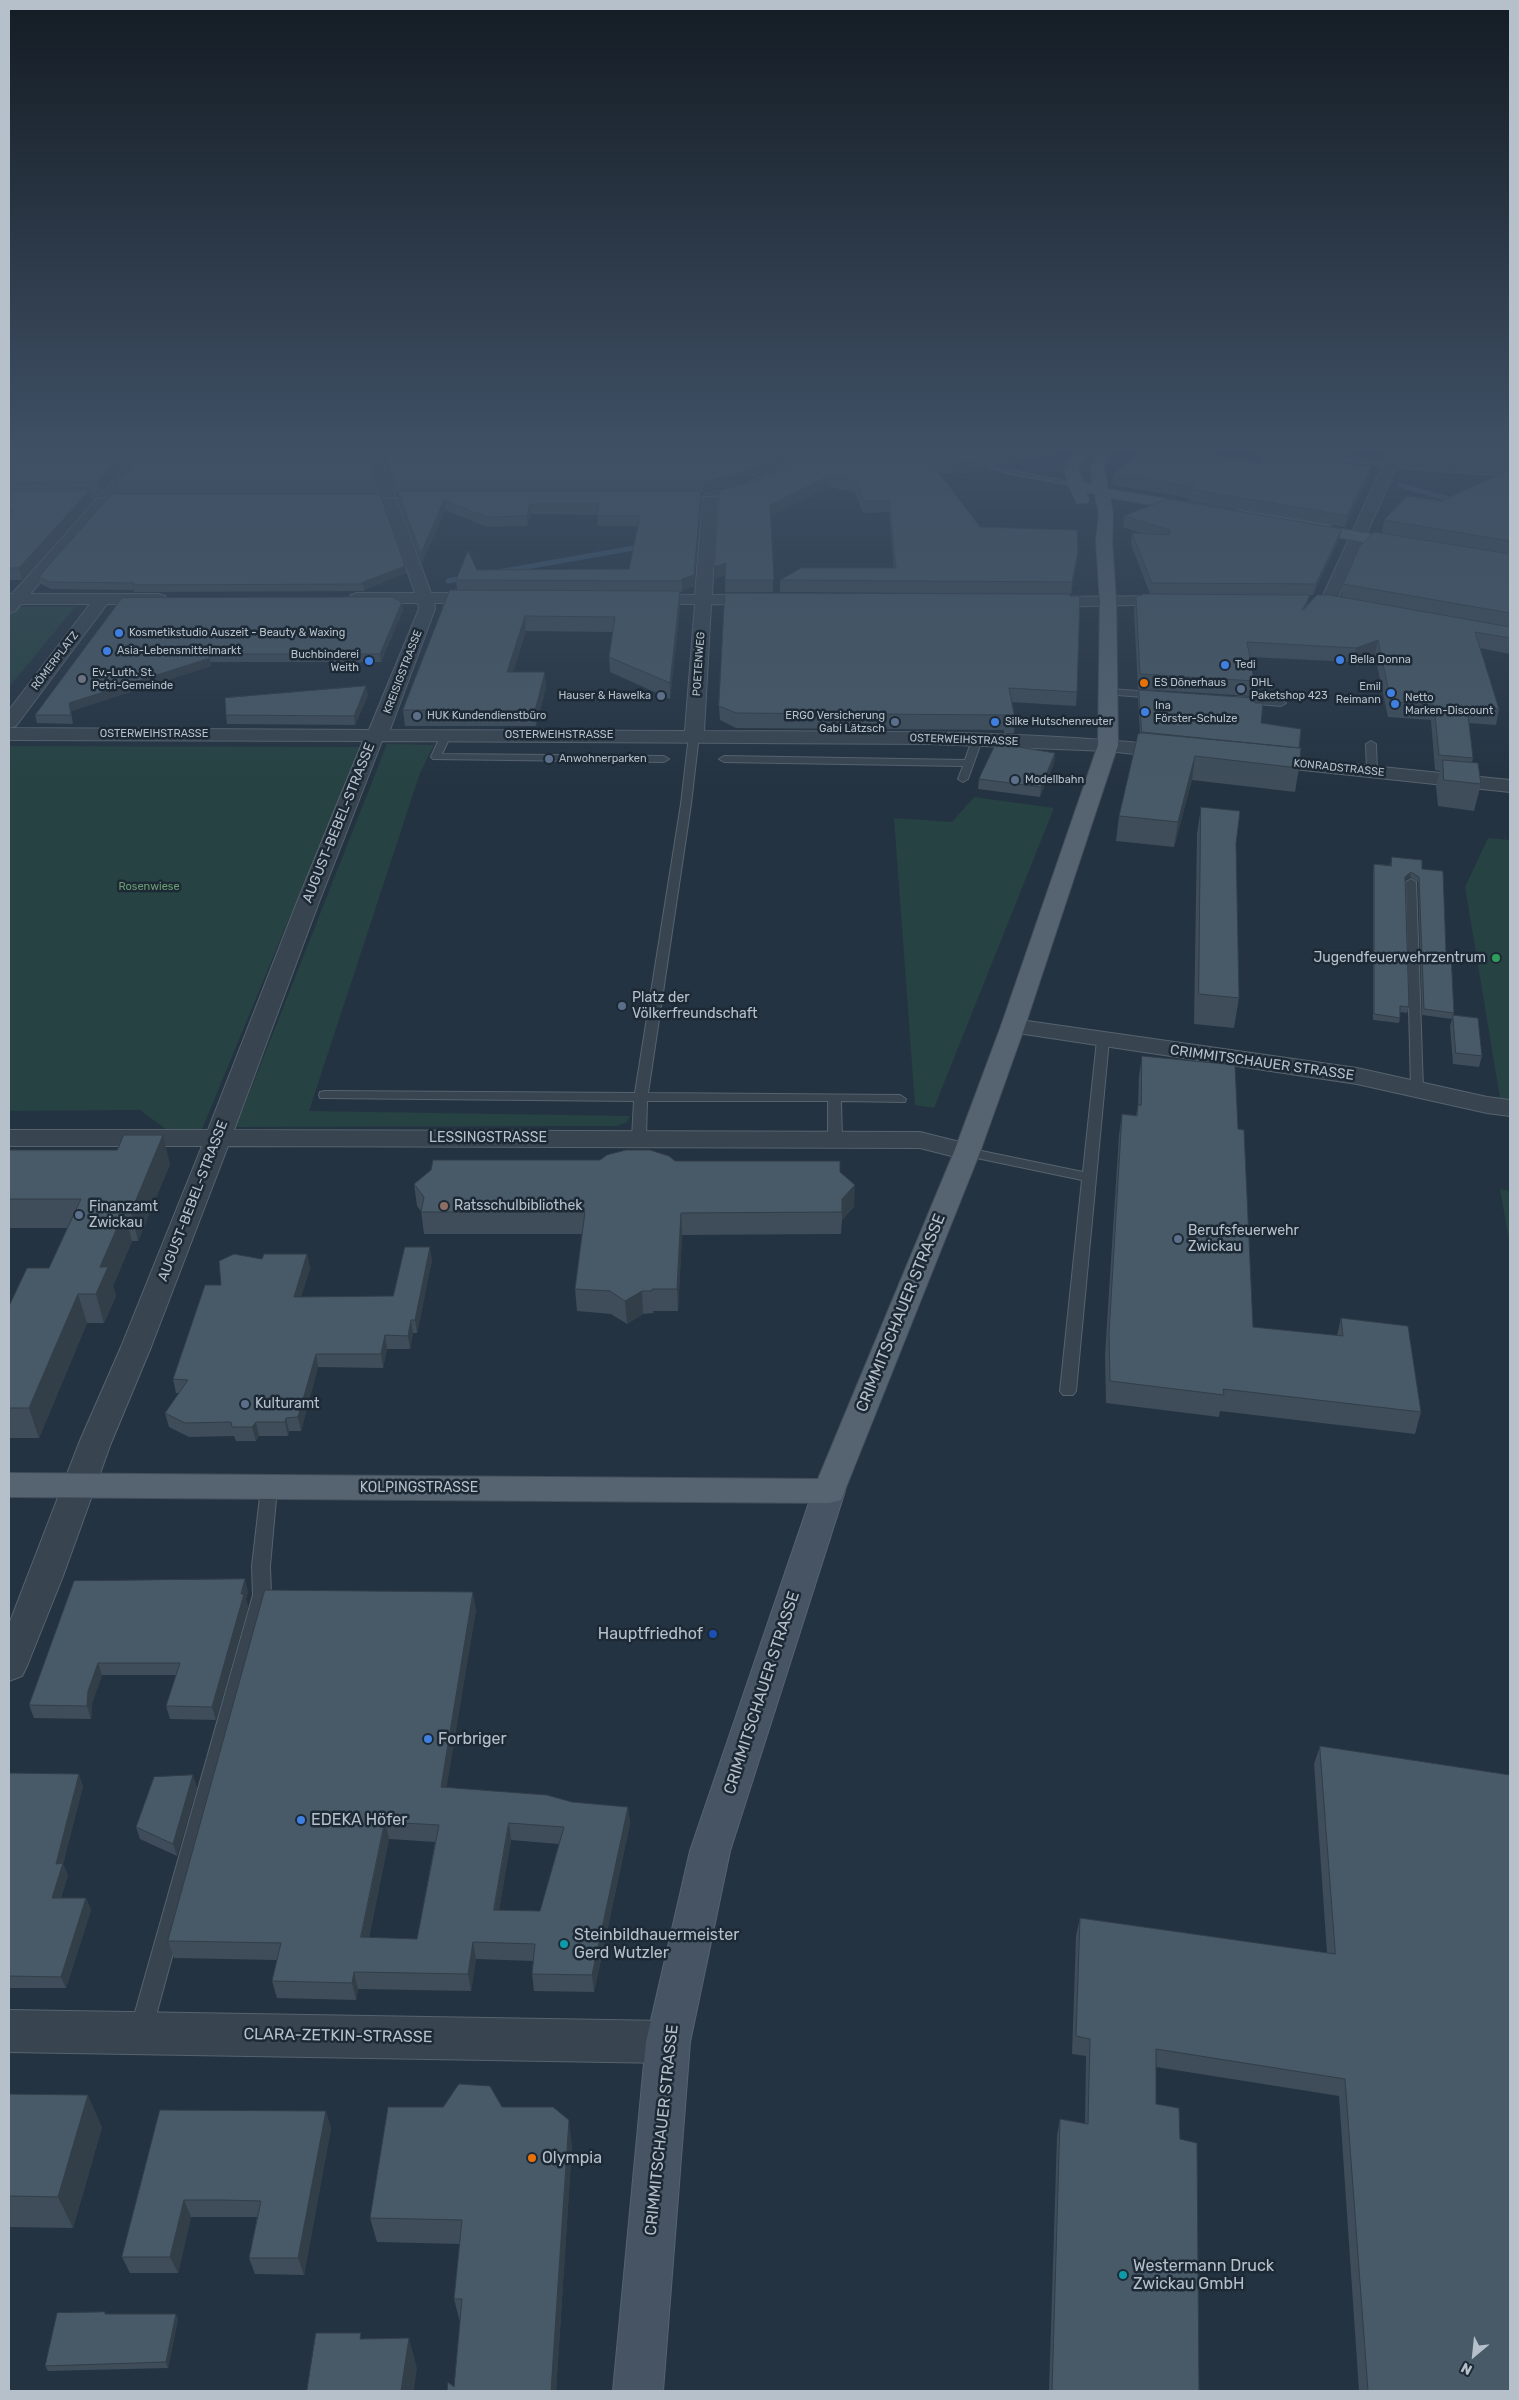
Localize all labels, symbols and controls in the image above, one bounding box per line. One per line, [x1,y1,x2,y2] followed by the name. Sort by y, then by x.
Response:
[129,626,345,640] place label: Kosmetikstudio Auszeit - Beauty & Waxing
[113,627,125,639] marker: Kosmetikstudio Auszeit - Beauty & Waxing
[381,628,425,716] street label: KREISIGSTRASSE
[29,629,81,693] street label: RÖMERPLATZ
[690,631,708,697] street label: POETENWEG
[117,644,241,658] place label: Asia-Lebensmittelmarkt
[101,645,113,657] marker: Asia-Lebensmittelmarkt
[291,648,359,674] place label: Buchbinderei Weith
[1350,653,1411,667] place label: Bella Donna
[1334,654,1346,666] marker: Bella Donna
[363,655,375,667] marker: Buchbinderei Weith
[1235,658,1256,672] place label: Tedi
[1219,659,1231,671] marker: Tedi
[92,666,173,692] place label: Ev.-Luth. St. Petri-Gemeinde
[76,673,88,685] marker: Ev.-Luth. St. Petri-Gemeinde
[1154,676,1226,690] place label: ES Dönerhaus
[1251,676,1328,702] place label: DHL Paketshop 423
[1138,677,1150,689] marker: ES Dönerhaus
[1336,680,1381,706] place label: Emil Reimann
[1235,683,1247,695] marker: DHL Paketshop 423
[1385,687,1397,699] marker: Emil Reimann
[558,689,651,703] place label: Hauser & Hawelka
[655,690,667,702] marker: Hauser & Hawelka
[1405,691,1493,717] place label: Netto Marken-Discount
[1389,698,1401,710] marker: Netto Marken-Discount
[1155,699,1237,725] place label: Ina Förster-Schulze
[1139,706,1151,718] marker: Ina Förster-Schulze
[427,709,546,723] place label: HUK Kundendienstbüro
[785,709,885,735] place label: ERGO Versicherung Gabi Lätzsch
[411,710,423,722] marker: HUK Kundendienstbüro
[1005,715,1113,729] place label: Silke Hutschenreuter
[889,716,901,728] marker: ERGO Versicherung Gabi Lätzsch
[989,716,1001,728] marker: Silke Hutschenreuter
[100,727,208,741] street label: OSTERWEIHSTRASSE
[505,728,613,742] street label: OSTERWEIHSTRASSE
[910,732,1018,748] street label: OSTERWEIHSTRASSE
[299,741,379,905] street label: AUGUST-BEBEL-STRASSE
[559,752,647,766] place label: Anwohnerparken
[543,753,555,765] marker: Anwohnerparken
[1293,757,1385,779] street label: KONRADSTRASSE
[1025,773,1084,787] place label: Modellbahn
[1009,774,1021,786] marker: Modellbahn
[118,880,180,894] park label: Rosenwiese
[1313,950,1486,966] place label: Jugendfeuerwehrzentrum
[1490,952,1502,964] marker: Jugendfeuerwehrzentrum
[632,990,757,1022] place label: Platz der Völkerfreundschaft
[616,1000,628,1012] marker: Platz der Völkerfreundschaft
[1169,1042,1355,1084] street label: CRIMMITSCHAUER STRASSE
[155,1118,231,1284] street label: AUGUST-BEBEL-STRASSE
[429,1130,547,1146] street label: LESSINGSTRASSE
[454,1198,583,1214] place label: Ratsschulbibliothek
[89,1199,158,1232] place label: Finanzamt Zwickau
[438,1200,450,1212] marker: Ratsschulbibliothek
[73,1209,85,1221] marker: Finanzamt Zwickau
[852,1211,950,1415] street label: CRIMMITSCHAUER STRASSE
[1188,1223,1299,1256] place label: Berufsfeuerwehr Zwickau
[1172,1233,1184,1245] marker: Berufsfeuerwehr Zwickau
[255,1396,320,1412] place label: Kulturamt
[239,1398,251,1410] marker: Kulturamt
[360,1480,478,1496] street label: KOLPINGSTRASSE
[720,1589,804,1797] street label: CRIMMITSCHAUER STRASSE
[598,1624,703,1644] place label: Hauptfriedhof
[707,1628,719,1640] marker: Hauptfriedhof
[438,1729,506,1749] place label: Forbriger
[422,1733,434,1745] marker: Forbriger
[311,1810,407,1830] place label: EDEKA Höfer
[295,1814,307,1826] marker: EDEKA Höfer
[574,1925,739,1963] place label: Steinbildhauermeister Gerd Wutzler
[558,1938,570,1950] marker: Steinbildhauermeister Gerd Wutzler
[641,2024,683,2236] street label: CRIMMITSCHAUER STRASSE
[243,2025,433,2047] street label: CLARA-ZETKIN-STRASSE
[542,2148,602,2168] place label: Olympia
[526,2152,538,2164] marker: Olympia
[1133,2256,1274,2294] place label: Westermann Druck Zwickau GmbH
[1117,2269,1129,2281] marker: Westermann Druck Zwickau GmbH
[1449,2330,1499,2380] north arrow
[1458,2359,1475,2379] text: N

